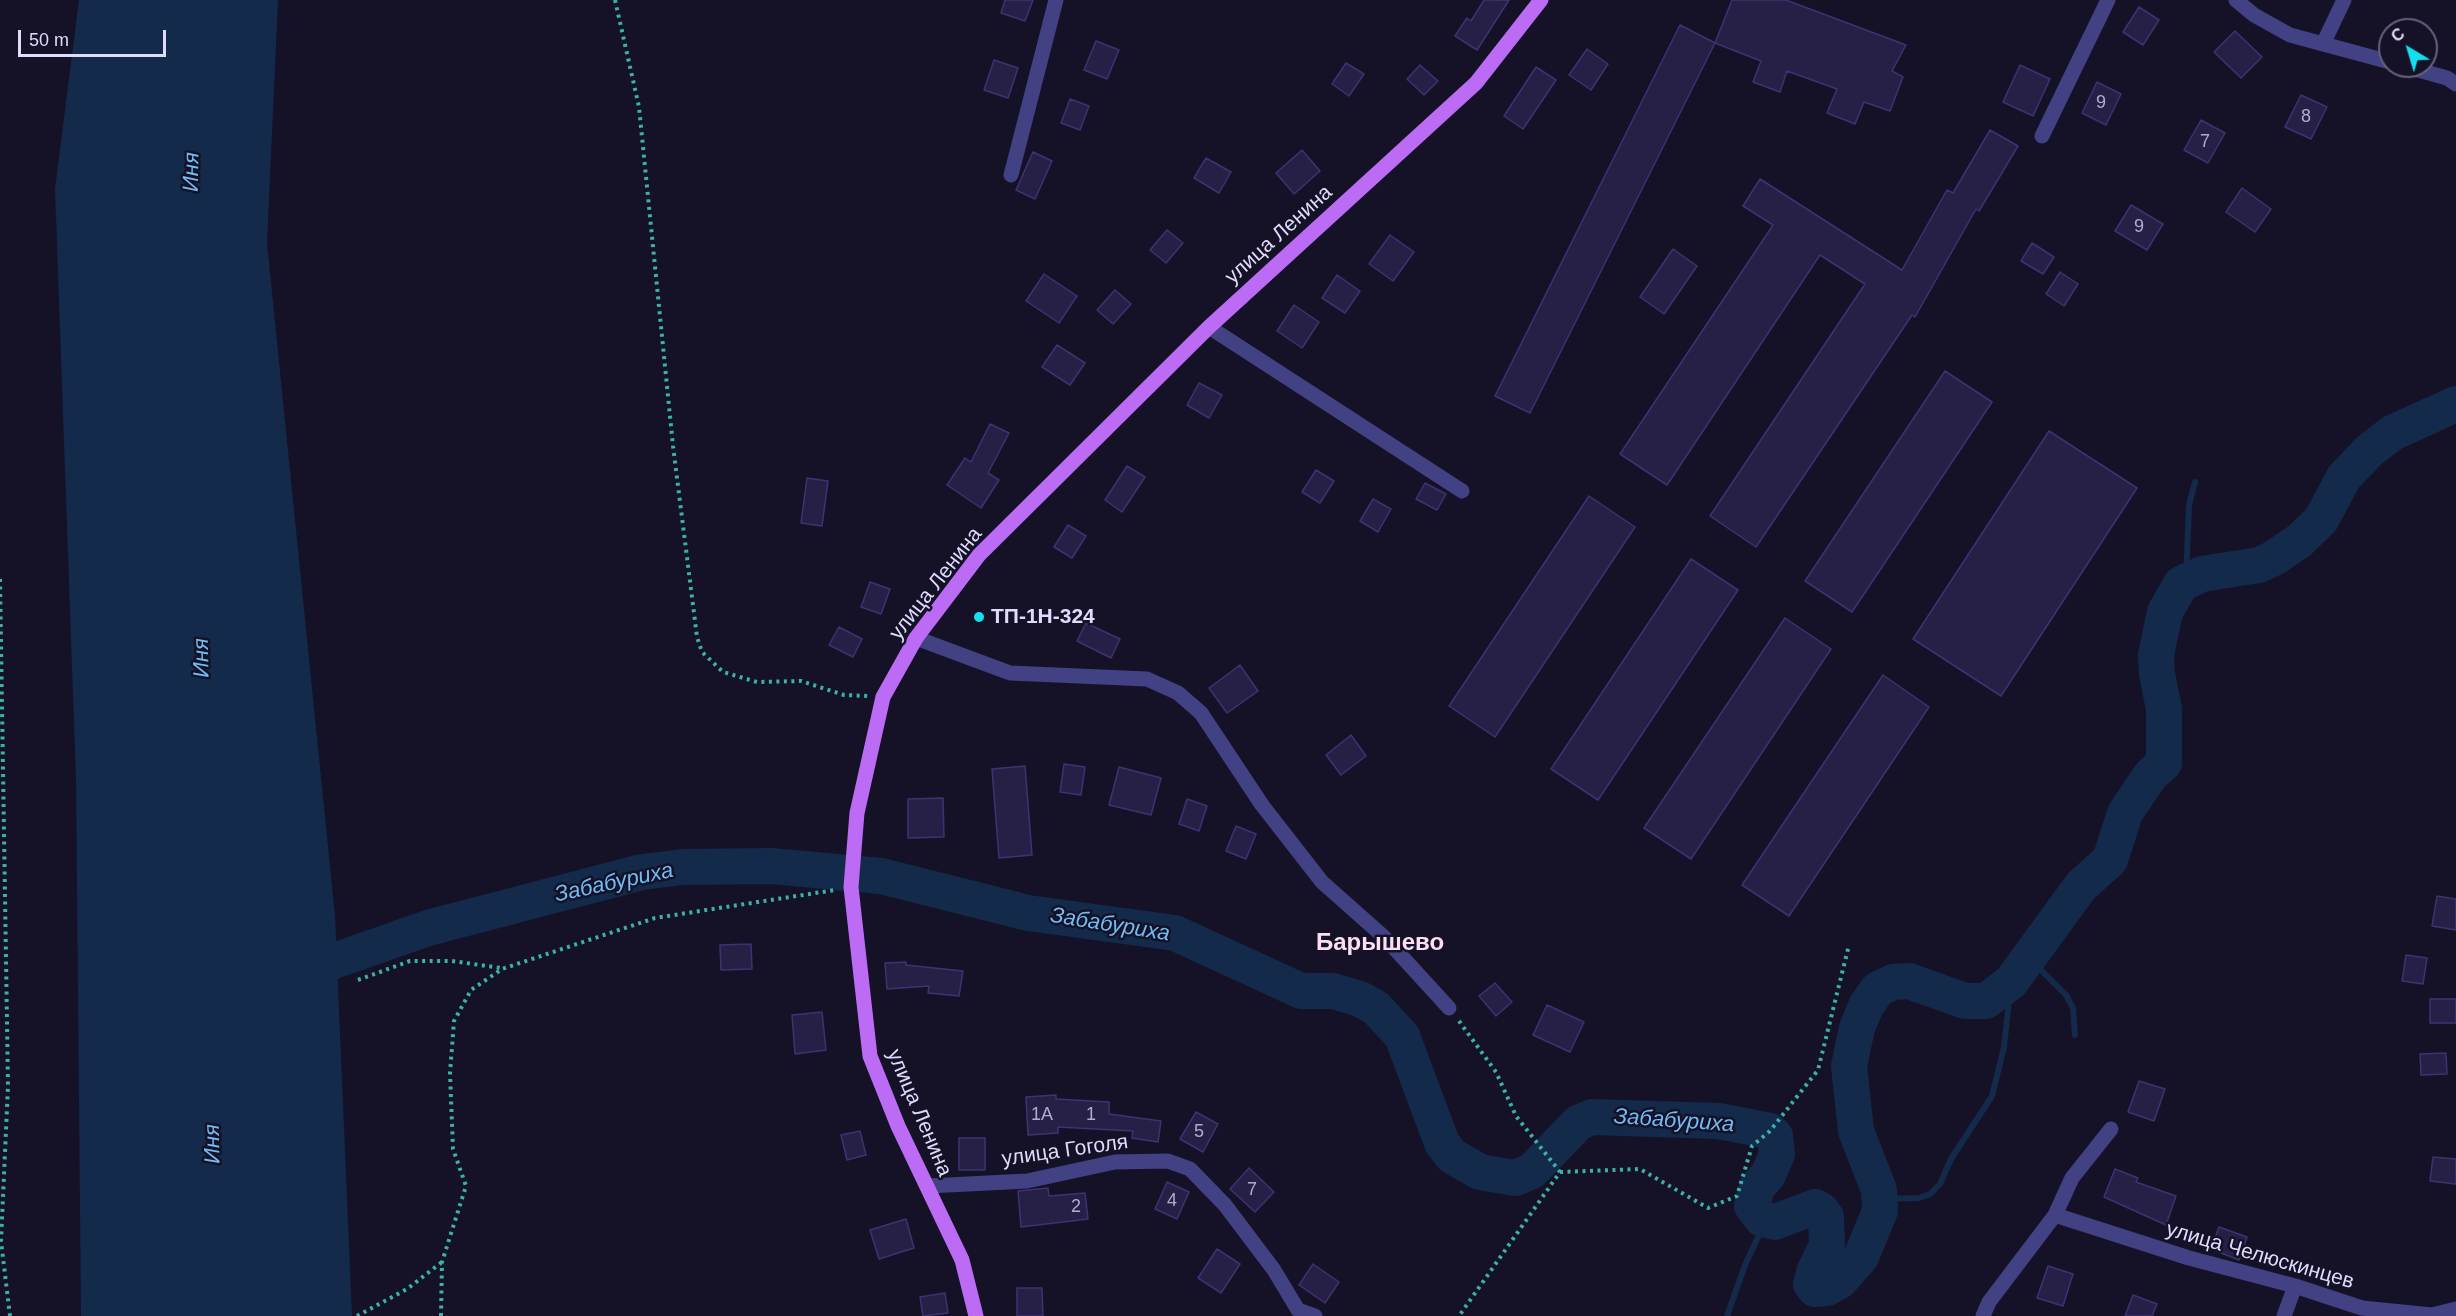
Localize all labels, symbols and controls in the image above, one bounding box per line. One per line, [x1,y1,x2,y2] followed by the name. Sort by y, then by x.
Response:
[21,18,170,56] scale bar
[2378,18,2438,78] north arrow
[2388,25,2408,45] text: С
[29,30,69,50] text: 50 m
[2096,92,2106,114] house number: 9
[2301,106,2311,128] house number: 8
[2200,131,2210,153] house number: 7
[178,152,206,192] water label: Иня
[1220,180,1338,290] street label: улица Ленина
[2134,216,2144,238] house number: 9
[884,523,988,645] street label: улица Ленина
[991,604,1095,630] place label: ТП-1Н-324
[972,610,986,624] marker: ТП-1Н-324
[188,638,216,678] water label: Иня
[552,858,676,908] water label: Забабуриха
[1048,903,1172,947] water label: Забабуриха
[1316,929,1444,957] district label: Барышево
[881,1046,957,1180] street label: улица Ленина
[1031,1104,1053,1126] house number: 1А
[1086,1104,1096,1126] house number: 1
[1613,1104,1735,1138] water label: Забабуриха
[1194,1121,1204,1143] house number: 5
[199,1124,227,1164] water label: Иня
[1000,1130,1130,1172] street label: улица Гоголя
[1247,1179,1257,1201] house number: 7
[1167,1190,1177,1212] house number: 4
[1071,1196,1081,1218] house number: 2
[2163,1217,2357,1295] street label: улица Челюскинцев

